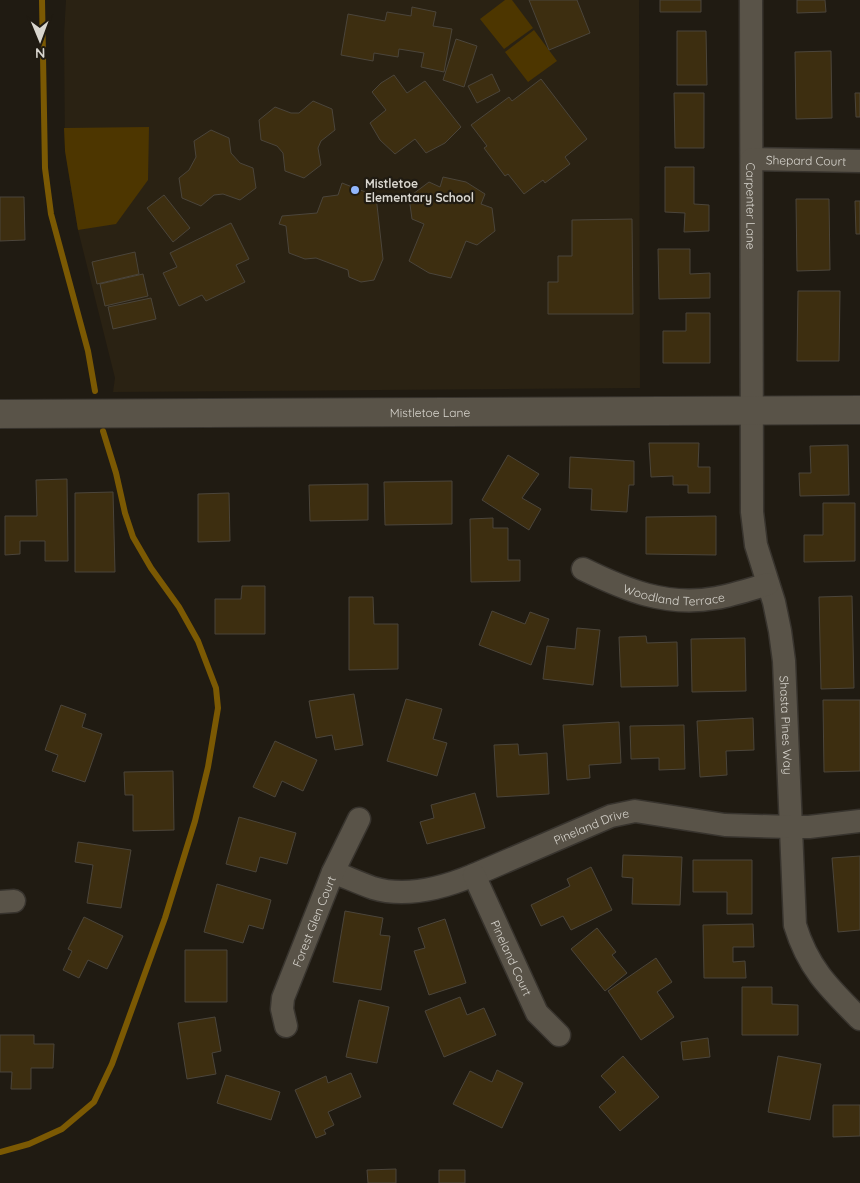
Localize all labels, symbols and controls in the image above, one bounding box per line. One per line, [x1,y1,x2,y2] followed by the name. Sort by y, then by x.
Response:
[15,15,65,65] north arrow
[35,44,46,62] text: N
[766,152,846,168] street label: Shepard Court
[744,163,759,250] street label: Carpenter Lane
[365,176,474,205] place label: Mistletoe Elementary School
[349,184,361,196] marker: Mistletoe Elementary School
[390,404,470,420] street label: Mistletoe Lane
[621,580,726,608] street label: Woodland Terrace
[777,675,796,775] street label: Shasta Pines Way
[551,805,630,847] street label: Pineland Drive
[289,874,338,969] street label: Forest Glen Court
[488,918,536,998] street label: Pineland Court

